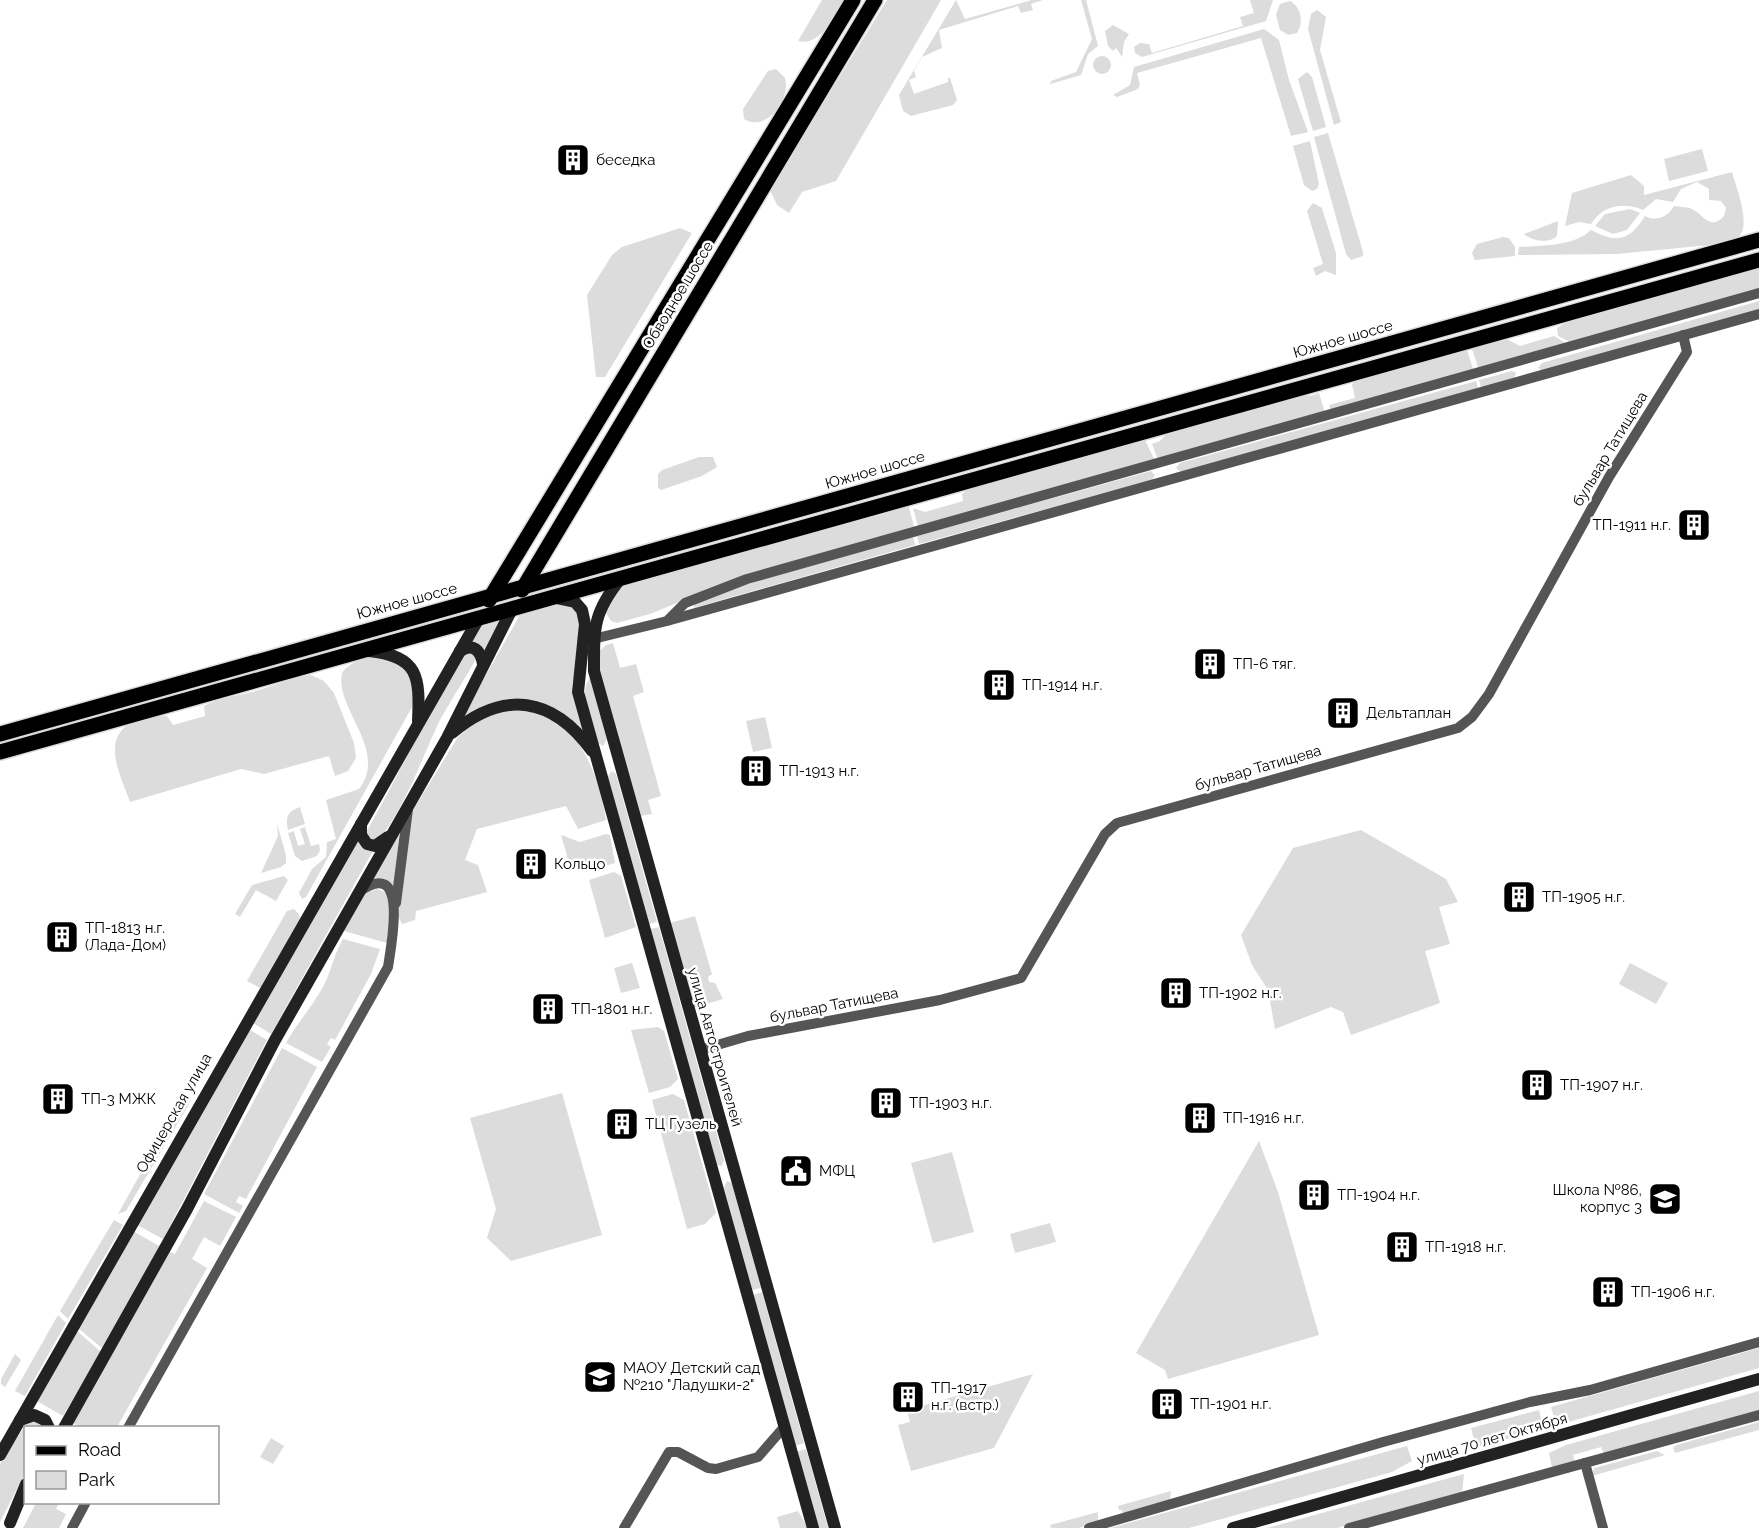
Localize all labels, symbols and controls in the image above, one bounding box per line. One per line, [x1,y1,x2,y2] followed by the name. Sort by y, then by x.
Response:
[555,142,591,178] building icon: беседка
[596,151,656,169] place label: беседка
[639,238,717,352] street label: Обводное шоссе
[1291,316,1395,362] street label: Южное шоссе
[1569,388,1651,510] street label: бульвар Татищева
[823,447,927,493] street label: Южное шоссе
[1676,507,1712,543] building icon: ТП-1911 н.г.
[1593,516,1671,534] place label: ТП-1911 н.г.
[355,579,459,623] street label: Южное шоссе
[1192,646,1228,682] building icon: ТП-6 тяг.
[1233,655,1296,673] place label: ТП-6 тяг.
[981,667,1017,703] building icon: ТП-1914 н.г.
[1022,676,1102,694] place label: ТП-1914 н.г.
[1325,695,1361,731] building icon: Дельтаплан
[1366,704,1451,722] place label: Дельтаплан
[1193,741,1323,795] street label: бульвар Татищева
[738,753,774,789] building icon: ТП-1913 н.г.
[779,762,859,780] place label: ТП-1913 н.г.
[513,846,549,882] building icon: Кольцо
[554,855,606,873] place label: Кольцо
[1501,879,1537,915] building icon: ТП-1905 н.г.
[1542,888,1625,906] place label: ТП-1905 н.г.
[44,919,80,955] building icon: ТП-1813 н.г. (Лада-Дом)
[85,919,166,954] place label: ТП-1813 н.г. (Лада-Дом)
[684,965,746,1129] street label: улица Автостроителей
[1158,975,1194,1011] building icon: ТП-1902 н.г.
[768,984,900,1026] street label: бульвар Татищева
[1199,984,1282,1002] place label: ТП-1902 н.г.
[530,991,566,1027] building icon: ТП-1801 н.г.
[571,1000,652,1018] place label: ТП-1801 н.г.
[132,1050,216,1176] street label: Офицерская улица
[1519,1067,1555,1103] building icon: ТП-1907 н.г.
[1560,1076,1643,1094] place label: ТП-1907 н.г.
[40,1081,76,1117] building icon: ТП-3 МЖК
[868,1085,904,1121] building icon: ТП-1903 н.г.
[81,1090,156,1108] place label: ТП-3 МЖК
[909,1094,992,1112] place label: ТП-1903 н.г.
[1182,1100,1218,1136] building icon: ТП-1916 н.г.
[604,1106,640,1142] building icon: ТЦ Гузель
[1223,1109,1304,1127] place label: ТП-1916 н.г.
[645,1115,716,1133] place label: ТЦ Гузель
[778,1153,814,1189] public building icon: МФЦ
[819,1162,855,1180] place label: МФЦ
[1296,1177,1332,1213] building icon: ТП-1904 н.г.
[1552,1181,1642,1216] place label: Школа №86, корпус 3
[1647,1181,1683,1217] school or university icon: Школа №86, корпус 3
[1337,1186,1420,1204] place label: ТП-1904 н.г.
[1384,1229,1420,1265] building icon: ТП-1918 н.г.
[1425,1238,1506,1256] place label: ТП-1918 н.г.
[1590,1274,1626,1310] building icon: ТП-1906 н.г.
[1631,1283,1715,1301] place label: ТП-1906 н.г.
[582,1359,618,1395] school or university icon: МАОУ Детский сад №210 "Ладушки-2"
[623,1359,761,1394] place label: МАОУ Детский сад №210 "Ладушки-2"
[890,1379,926,1415] building icon: ТП-1917 н.г. (встр.)
[931,1379,999,1414] place label: ТП-1917 н.г. (встр.)
[1149,1386,1185,1422] building icon: ТП-1901 н.г.
[1190,1395,1271,1413] place label: ТП-1901 н.г.
[1415,1409,1569,1469] street label: улица 70 лет Октября
[24,1426,219,1504] legend
[78,1439,121,1460] text: Road
[78,1469,115,1490] text: Park

